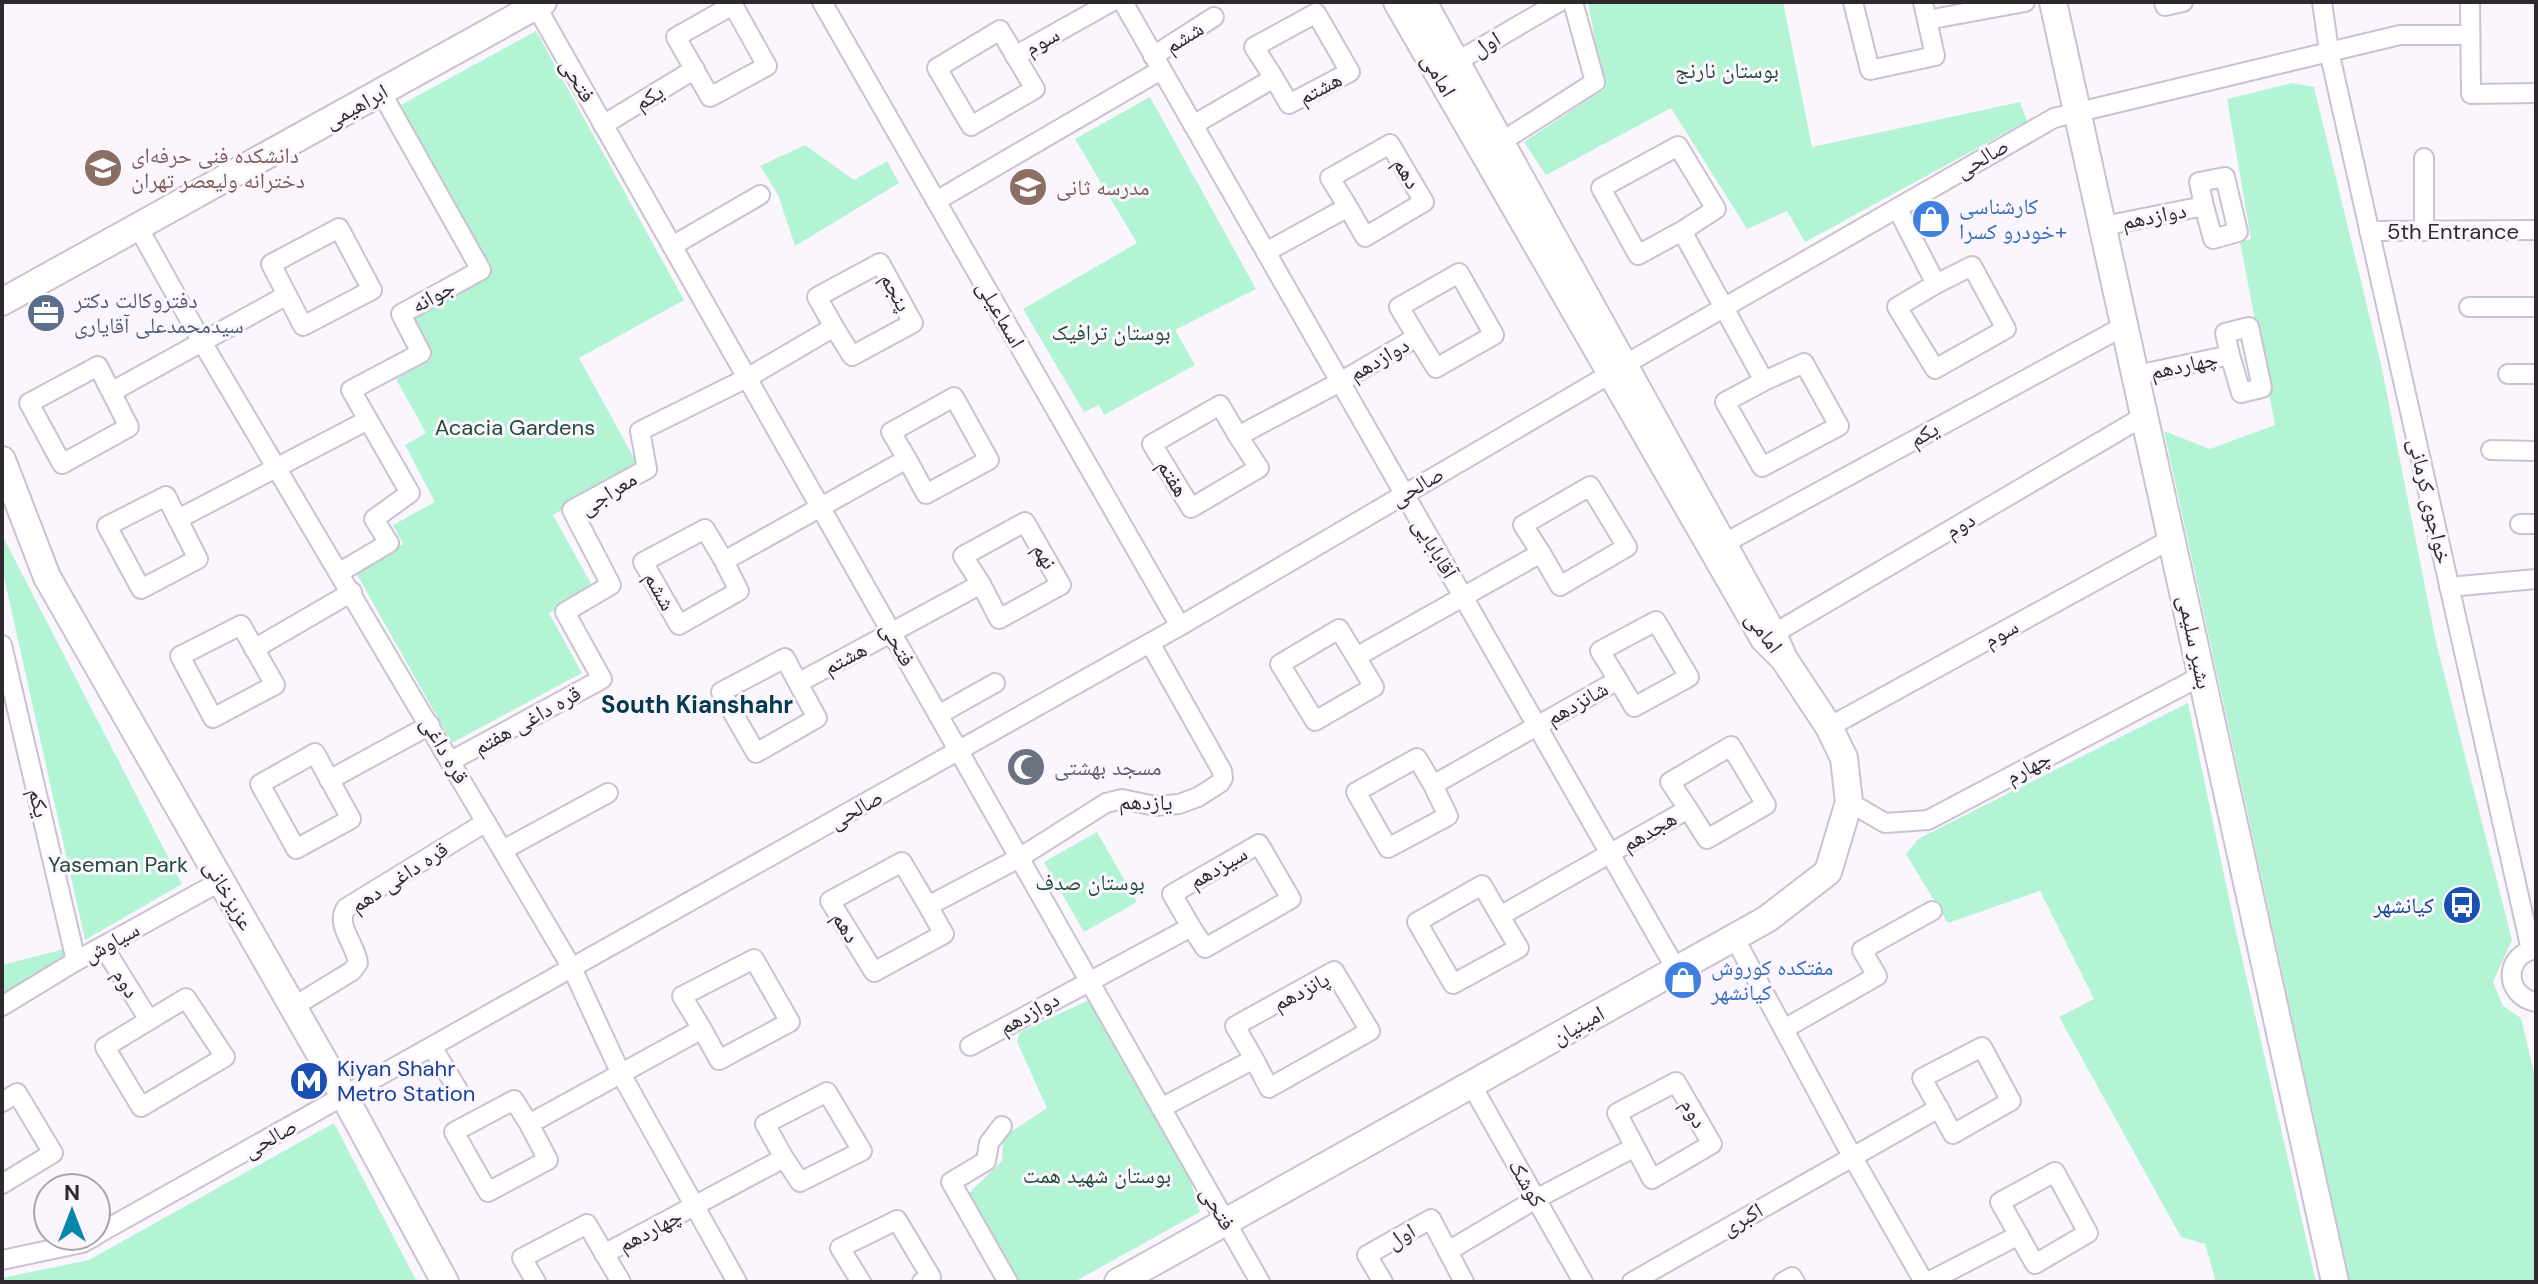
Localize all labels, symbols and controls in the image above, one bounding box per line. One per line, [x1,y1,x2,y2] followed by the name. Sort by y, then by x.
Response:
[1159,14,1209,60] street label: ششم
[1019,20,1065,62] street label: سوم
[1466,24,1506,64] street label: اول
[1415,48,1463,102] street label: امامی
[554,52,602,108] street label: فتحی
[1675,56,1779,85] park label: بوستان نارنج
[1293,65,1347,111] street label: هشتم
[319,77,393,135] street label: ابراهیمی
[629,77,669,117] street label: یکم
[1950,131,2014,185] street label: صالحی
[131,141,305,195] place label: دانشکده فنی حرفه‌ای دخترانه ولیعصر تهران
[82,147,124,189] school or university icon: دانشکده فنی حرفه‌ای دخترانه ولیعصر تهران
[1386,152,1428,194] street label: دهم
[1007,166,1049,208] school or university icon: مدرسه ثانی
[1056,173,1150,202] place label: مدرسه ثانی
[1959,192,2067,246] place label: کارشناسی خودرو کسرا+
[2119,196,2189,236] street label: دوازدهم
[1910,198,1952,240] shop icon: کارشناسی خودرو کسرا+
[2387,217,2519,246] street label: 5th Entrance
[874,267,918,317] street label: پنجم
[406,272,460,320] street label: جوانه
[970,275,1032,353] street label: اسماعیلی
[73,286,244,340] place label: دفتروکالت دکتر سیدمحمدعلی آقایاری
[25,292,67,334] office icon: دفتروکالت دکتر سیدمحمدعلی آقایاری
[1052,318,1170,347] park label: بوستان ترافیک
[1344,330,1414,388] street label: دوازدهم
[2148,344,2220,386] street label: چهاردهم
[435,413,595,442] park label: Acacia Gardens
[1904,414,1944,454] street label: یکم
[2401,435,2459,567] street label: خواجوی کرمانی
[1150,454,1196,502] street label: هفتم
[1385,459,1449,513] street label: صالحی
[574,464,642,522] street label: معراجی
[1940,505,1980,545] street label: دوم
[1406,512,1464,584] street label: آقابابایی
[1026,537,1064,575] street label: نهم
[637,566,683,616] street label: ششم
[2171,592,2219,692] street label: بشیر سلیمی
[1739,605,1789,659] street label: امامی
[1978,612,2024,654] street label: سوم
[874,616,922,672] street label: فتحی
[818,635,872,681] street label: هشتم
[1541,674,1613,732] street label: شانزدهم
[468,679,586,761] street label: قره داغی هفتم
[601,689,793,720] district label: South Kianshahr
[414,711,476,789] street label: قره داغی
[2000,743,2056,791] street label: چهارم
[1005,746,1047,788] mosque icon: مسجد بهشتی
[1054,753,1162,782] place label: مسجد بهشتی
[824,782,888,836] street label: صالحی
[22,785,56,821] street label: یکم
[1119,787,1173,817] street label: یازدهم
[1616,804,1682,858] street label: هجدهم
[344,835,454,919] street label: قره داغی دهم
[1183,839,1253,895] street label: سیزدهم
[48,850,188,879] park label: Yaseman Park
[197,854,261,936] street label: عزیزخانی
[1035,868,1145,897] park label: بوستان صدف
[2441,884,2483,926] bus stop icon: کیانشهر
[2372,891,2434,920] place label: کیانشهر
[825,906,867,948] street label: دهم
[77,915,145,969] street label: سیاوش
[1710,953,1833,1007] place label: مفتکده کوروش کیانشهر
[1662,959,1704,1001] shop icon: مفتکده کوروش کیانشهر
[106,963,146,1003] street label: دوم
[1268,964,1334,1018] street label: پانزدهم
[994,985,1064,1041] street label: دوازدهم
[1546,999,1610,1051] street label: امینیان
[337,1054,476,1108] place label: Kiyan Shahr Metro Station
[288,1060,330,1102] metro station icon: Kiyan Shahr Metro Station
[1674,1093,1714,1133] street label: دوم
[238,1111,302,1165] street label: صالحی
[1502,1154,1552,1212] street label: کوشک
[1023,1161,1171,1190] park label: بوستان شهید همت
[32,1172,112,1252] north arrow
[64,1178,80,1207] text: N
[1194,1180,1242,1236] street label: فتحی
[1716,1196,1768,1242] street label: اکبری
[613,1201,687,1259] street label: چهاردهم
[1381,1216,1421,1256] street label: اول

